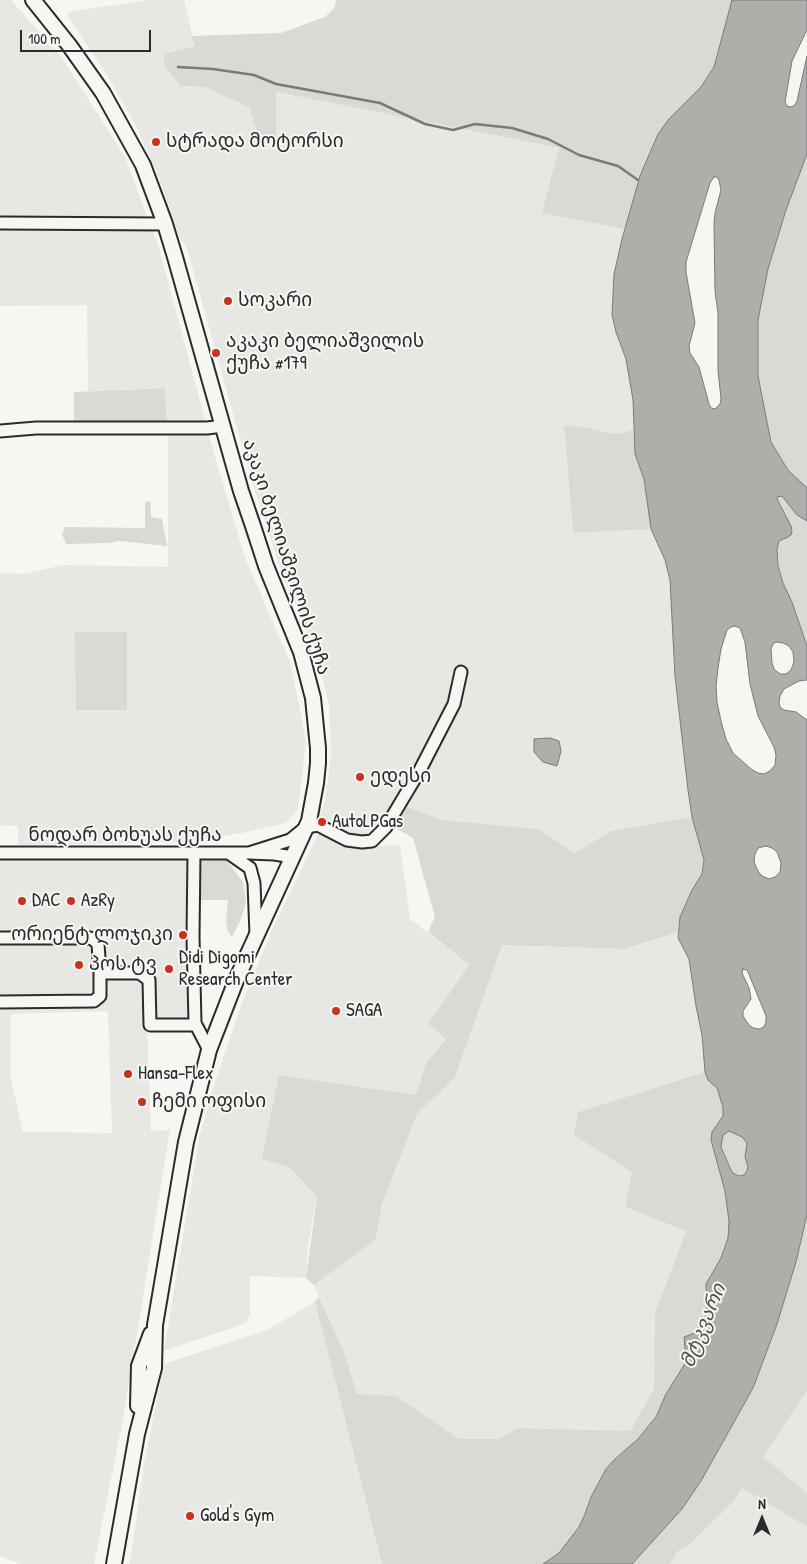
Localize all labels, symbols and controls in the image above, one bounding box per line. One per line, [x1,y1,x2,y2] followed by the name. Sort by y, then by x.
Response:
[22,20,154,52] scale bar
[28,28,61,49] text: 100 m
[166,131,344,153] place label: სტრადა მოტორსი
[150,136,162,148] marker: სტრადა მოტორსი
[238,290,312,312] place label: სოკარი
[222,295,234,307] marker: სოკარი
[226,331,424,375] place label: აკაკი ბელიაშვილის ქუჩა #179
[210,347,222,359] marker: აკაკი ბელიაშვილის ქუჩა #179
[237,436,335,678] street label: აკაკი ბელიაშვილის ქუჩა
[370,766,431,788] place label: ედესი
[354,771,366,783] marker: ედესი
[332,811,403,833] place label: AutoLPGas
[316,816,328,828] marker: AutoLPGas
[28,825,222,847] street label: ნოდარ ბოხუას ქუჩა
[32,890,61,912] place label: DAC
[81,890,115,912] place label: AzRy
[16,895,28,907] marker: DAC
[65,895,77,907] marker: AzRy
[11,924,173,946] place label: ორიენტ ლოჯიკი
[177,929,189,941] marker: ორიენტ ლოჯიკი
[179,947,293,991] place label: Didi Digomi Research Center
[89,954,157,976] place label: პოს ტვ
[73,959,85,971] marker: პოს ტვ
[163,963,175,975] marker: Didi Digomi Research Center
[346,1000,382,1022] place label: SAGA
[330,1005,342,1017] marker: SAGA
[138,1063,214,1085] place label: Hansa-Flex
[122,1068,134,1080] marker: Hansa-Flex
[152,1091,266,1113] place label: ჩემი ოფისი
[136,1096,148,1108] marker: ჩემი ოფისი
[676,1281,732,1371] water label: მტკვარი
[737,1494,787,1544] north arrow
[758,1494,766,1513] text: N
[200,1505,274,1527] place label: Gold's Gym
[184,1510,196,1522] marker: Gold's Gym

